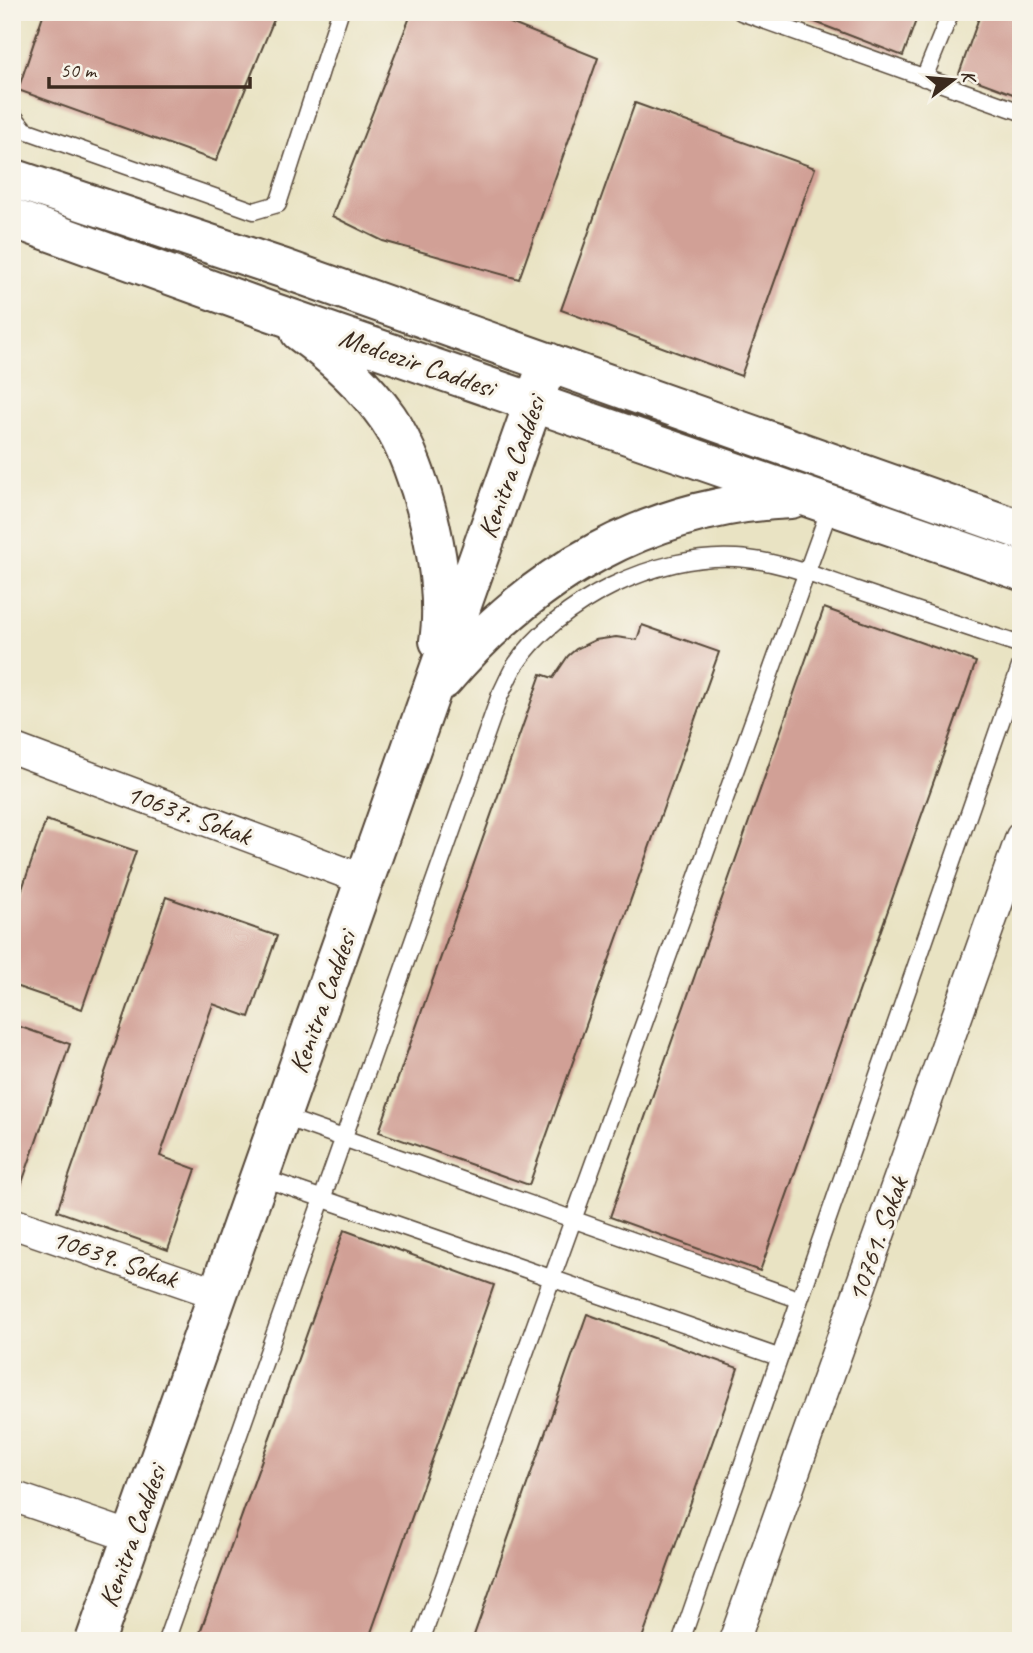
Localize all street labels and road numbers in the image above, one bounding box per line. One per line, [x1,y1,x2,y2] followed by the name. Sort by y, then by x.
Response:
[335,319,503,406] street label: Medcezir Caddesi
[469,388,554,543] street label: Kenitra Caddesi
[122,775,258,853] street label: 10637. Sokak
[280,923,365,1078] street label: Kenitra Caddesi
[838,1170,916,1306] street label: 10761. Sokak
[48,1220,184,1296] street label: 10639. Sokak
[90,1457,175,1612] street label: Kenitra Caddesi

